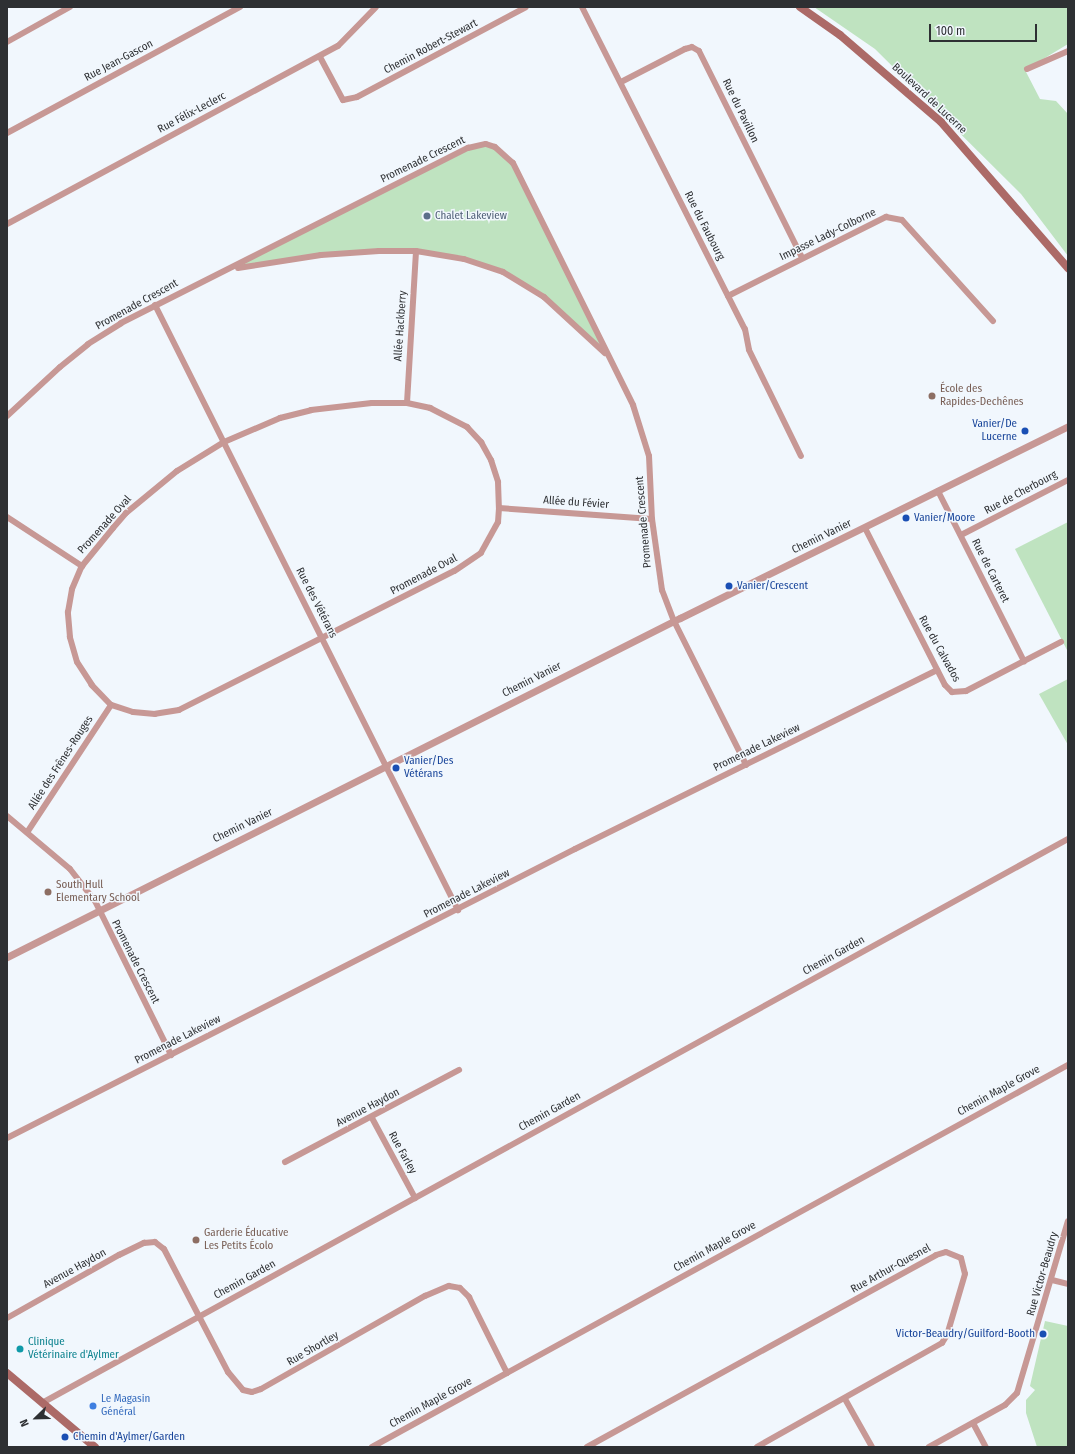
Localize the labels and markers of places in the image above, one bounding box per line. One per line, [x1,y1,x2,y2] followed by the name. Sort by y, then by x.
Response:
[435,209,507,223] place label: Chalet Lakeview
[422,211,432,221] marker: Chalet Lakeview
[940,383,1024,409] place label: École des Rapides-Dechênes
[927,391,937,401] marker: École des Rapides-Dechênes
[972,418,1017,444] place label: Vanier/De Lucerne
[1020,426,1030,436] marker: Vanier/De Lucerne
[914,511,975,525] place label: Vanier/Moore
[901,513,911,523] marker: Vanier/Moore
[737,579,808,593] place label: Vanier/Crescent
[724,581,734,591] marker: Vanier/Crescent
[404,755,453,781] place label: Vanier/Des Vétérans
[391,763,401,773] marker: Vanier/Des Vétérans
[56,879,140,905] place label: South Hull Elementary School
[43,887,53,897] marker: South Hull Elementary School
[204,1227,288,1253] place label: Garderie Éducative Les Petits Écolo
[191,1235,201,1245] marker: Garderie Éducative Les Petits Écolo
[896,1327,1035,1341] place label: Victor-Beaudry/Guilford-Booth
[1038,1329,1048,1339] marker: Victor-Beaudry/Guilford-Booth
[28,1336,119,1362] place label: Clinique Vétérinaire d'Aylmer
[15,1344,25,1354] marker: Clinique Vétérinaire d'Aylmer
[101,1393,150,1419] place label: Le Magasin Général
[88,1401,98,1411] marker: Le Magasin Général
[73,1430,185,1444] place label: Chemin d'Aylmer/Garden
[60,1432,70,1442] marker: Chemin d'Aylmer/Garden

